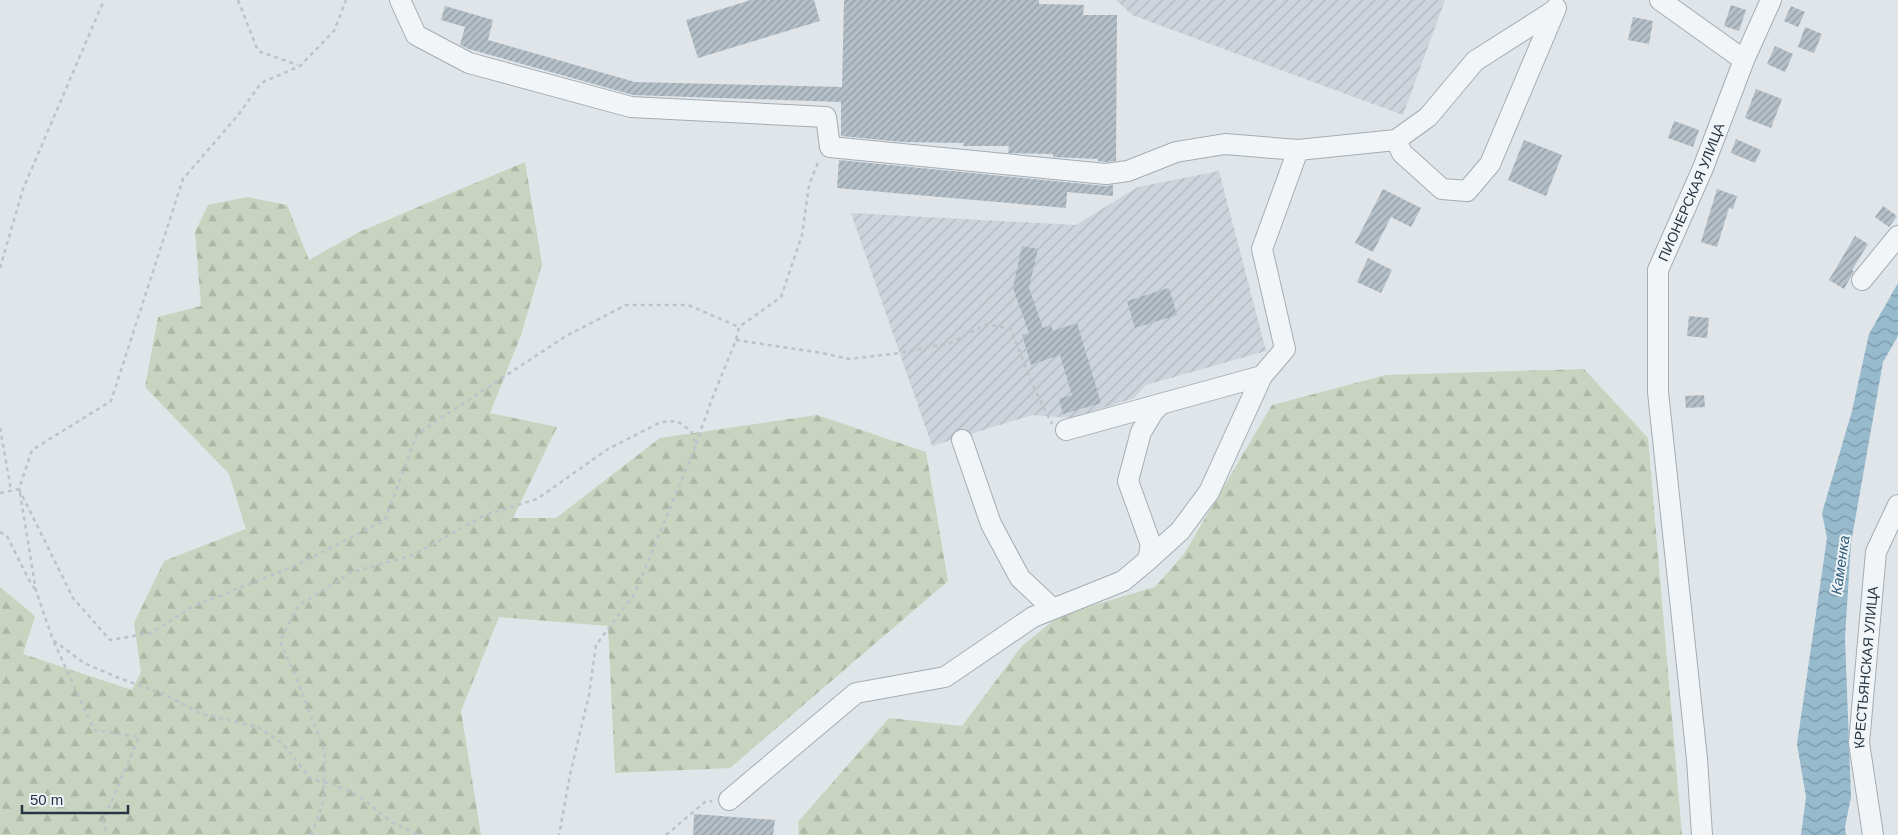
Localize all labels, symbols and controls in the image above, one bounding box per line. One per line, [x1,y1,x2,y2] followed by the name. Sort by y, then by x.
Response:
[1655,120,1728,264] street label: ПИОНЕРСКАЯ УЛИЦА
[1827,534,1853,596] water label: Каменка
[1851,585,1881,750] street label: КРЕСТЬЯНСКАЯ УЛИЦА
[22,782,129,814] scale bar
[30,791,63,808] text: 50 m

